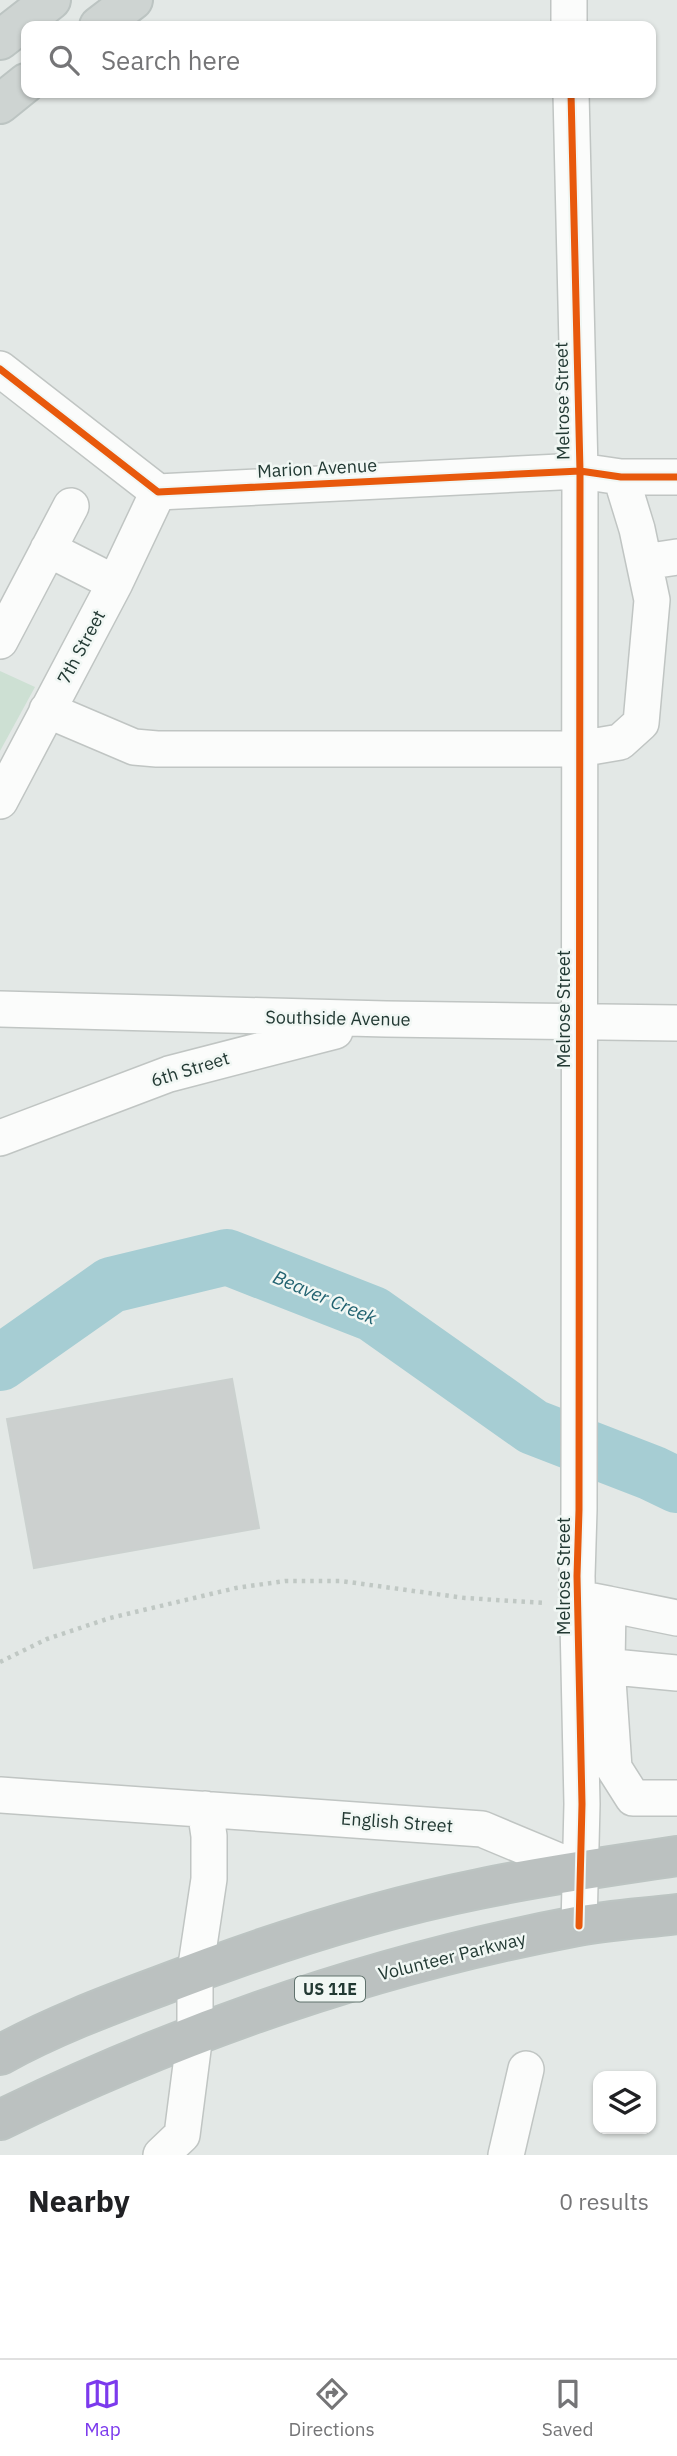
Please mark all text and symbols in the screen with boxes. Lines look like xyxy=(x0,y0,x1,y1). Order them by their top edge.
search box xyxy=(21,21,656,98)
icon: search xyxy=(45,41,83,79)
text: Search here xyxy=(101,43,240,77)
street label: Melrose Street xyxy=(549,342,575,460)
street label: Marion Avenue xyxy=(256,453,378,483)
street label: 7th Street xyxy=(52,606,110,688)
street label: Melrose Street xyxy=(552,950,575,1068)
street label: Southside Avenue xyxy=(265,1005,411,1031)
street label: 6th Street xyxy=(148,1046,232,1092)
water label: Beaver Creek xyxy=(270,1264,381,1330)
street label: Melrose Street xyxy=(552,1517,575,1635)
street label: English Street xyxy=(340,1807,454,1837)
street label: Volunteer Parkway xyxy=(376,1927,528,1985)
road number: US 11E xyxy=(295,1977,365,2002)
map controls xyxy=(593,2071,656,2134)
button: layers xyxy=(593,2071,656,2134)
text: Nearby xyxy=(28,2181,130,2220)
text: 0 results xyxy=(559,2186,649,2216)
tab: Map xyxy=(83,2375,121,2441)
tab: Directions xyxy=(288,2375,375,2441)
tab: Saved xyxy=(542,2375,594,2441)

